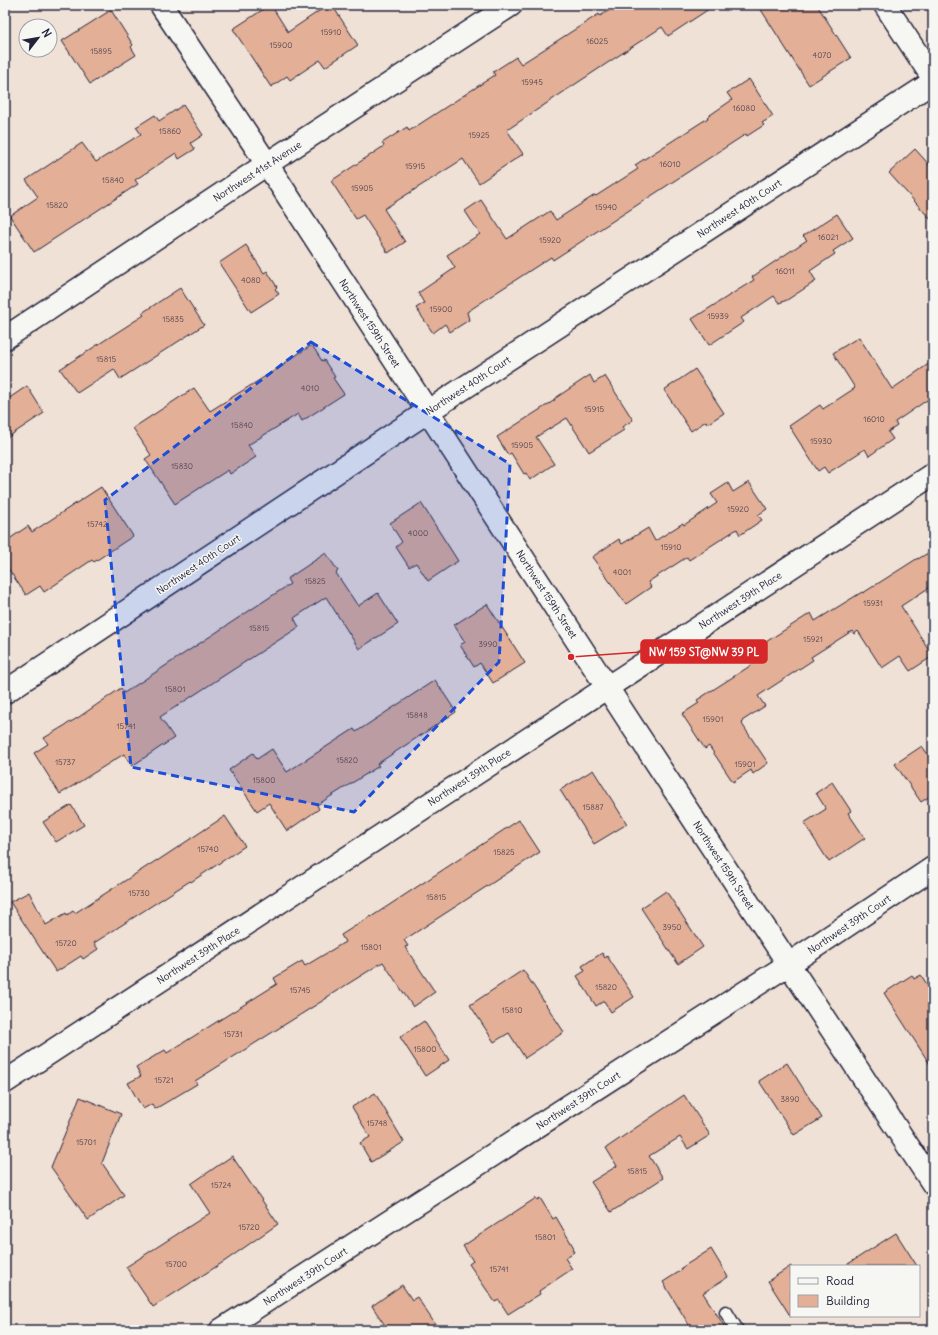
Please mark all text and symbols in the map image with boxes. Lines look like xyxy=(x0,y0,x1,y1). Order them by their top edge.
north arrow xyxy=(18,18,58,58)
text: N xyxy=(39,26,55,40)
house number: 15910 xyxy=(321,27,341,37)
house number: 16025 xyxy=(586,36,608,46)
house number: 15900 xyxy=(270,40,292,50)
house number: 15895 xyxy=(90,46,112,56)
house number: 4070 xyxy=(813,50,831,60)
house number: 15945 xyxy=(521,77,543,87)
house number: 16080 xyxy=(733,103,755,113)
house number: 15860 xyxy=(159,126,181,136)
house number: 15925 xyxy=(468,130,490,140)
street label: Northwest 41st Avenue xyxy=(211,138,304,205)
house number: 16010 xyxy=(659,159,681,169)
house number: 15915 xyxy=(405,161,425,171)
house number: 15840 xyxy=(102,175,124,185)
street label: Northwest 40th Court xyxy=(694,176,785,241)
house number: 15905 xyxy=(351,183,374,193)
house number: 15820 xyxy=(46,200,68,210)
house number: 15940 xyxy=(595,202,617,212)
house number: 16021 xyxy=(818,232,838,242)
house number: 15920 xyxy=(539,235,561,245)
house number: 16011 xyxy=(775,266,795,276)
house number: 4080 xyxy=(241,275,261,285)
street label: Northwest 159th Street xyxy=(336,277,403,370)
house number: 15900 xyxy=(430,304,452,314)
house number: 15939 xyxy=(707,311,729,321)
house number: 15835 xyxy=(162,314,184,324)
street label: Northwest 40th Court xyxy=(423,353,514,418)
house number: 15815 xyxy=(96,354,116,364)
house number: 4010 xyxy=(301,383,319,393)
house number: 15915 xyxy=(584,404,604,414)
house number: 16010 xyxy=(863,414,885,424)
house number: 15840 xyxy=(231,420,253,430)
house number: 15930 xyxy=(810,436,832,446)
house number: 15905 xyxy=(511,440,534,450)
house number: 15830 xyxy=(171,461,193,471)
house number: 15920 xyxy=(727,504,749,514)
house number: 15742 xyxy=(87,519,108,529)
house number: 4000 xyxy=(408,528,428,538)
street label: Northwest 40th Court xyxy=(154,531,243,597)
house number: 15910 xyxy=(661,542,681,552)
street label: Northwest 159th Street xyxy=(513,548,580,641)
house number: 4001 xyxy=(613,567,631,577)
street label: Northwest 39th Place xyxy=(696,569,784,632)
house number: 15825 xyxy=(304,576,326,586)
house number: 15931 xyxy=(863,598,883,608)
house number: 15815 xyxy=(249,623,269,633)
house number: 15921 xyxy=(803,634,823,644)
house number: 3990 xyxy=(478,639,498,649)
callout: NW 159 ST@NW 39 PL xyxy=(641,640,767,663)
text: NW 159 ST@NW 39 PL xyxy=(649,645,759,660)
house number: 15801 xyxy=(165,684,185,694)
house number: 15848 xyxy=(406,710,428,720)
house number: 15901 xyxy=(703,714,723,724)
house number: 15741 xyxy=(116,721,136,731)
street label: Northwest 39th Place xyxy=(425,746,513,809)
house number: 15820 xyxy=(336,755,358,765)
house number: 15737 xyxy=(55,757,75,767)
house number: 15901 xyxy=(735,759,755,769)
house number: 15800 xyxy=(253,775,275,785)
house number: 15887 xyxy=(583,802,604,812)
street label: Northwest 159th Street xyxy=(690,819,757,912)
house number: 15740 xyxy=(197,844,219,854)
house number: 15825 xyxy=(493,847,515,857)
house number: 15730 xyxy=(128,888,150,898)
street label: Northwest 39th Court xyxy=(805,891,894,957)
house number: 15815 xyxy=(426,892,446,902)
house number: 3950 xyxy=(662,922,682,932)
street label: Northwest 39th Place xyxy=(154,924,242,987)
house number: 15720 xyxy=(55,938,77,948)
house number: 15801 xyxy=(361,942,381,952)
house number: 15820 xyxy=(595,982,617,992)
house number: 15745 xyxy=(290,985,311,995)
house number: 15810 xyxy=(502,1005,522,1015)
house number: 15731 xyxy=(223,1029,243,1039)
house number: 15800 xyxy=(414,1044,436,1054)
street label: Northwest 39th Court xyxy=(534,1068,623,1132)
house number: 15721 xyxy=(154,1075,174,1085)
house number: 3890 xyxy=(780,1094,800,1104)
house number: 15748 xyxy=(367,1118,388,1128)
house number: 15701 xyxy=(76,1137,96,1147)
house number: 15815 xyxy=(627,1166,647,1176)
house number: 15724 xyxy=(211,1180,232,1190)
house number: 15720 xyxy=(238,1222,260,1232)
house number: 15801 xyxy=(535,1232,555,1242)
street label: Northwest 39th Court xyxy=(261,1244,350,1308)
house number: 15700 xyxy=(165,1259,187,1269)
house number: 15741 xyxy=(489,1264,509,1274)
legend xyxy=(790,1265,920,1317)
text: Road xyxy=(826,1273,854,1288)
text: Building xyxy=(826,1293,870,1308)

